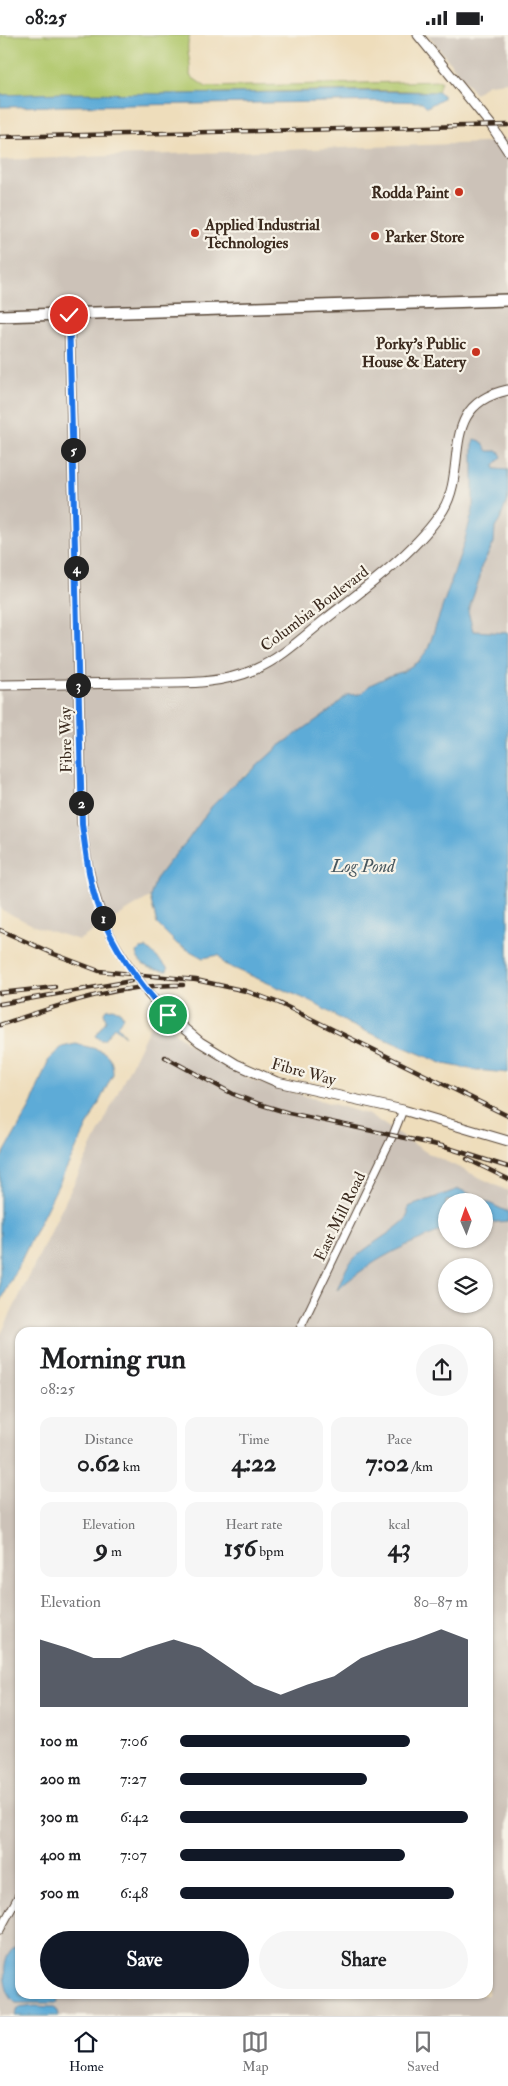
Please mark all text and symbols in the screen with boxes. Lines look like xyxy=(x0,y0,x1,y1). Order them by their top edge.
text: 08:25 xyxy=(25,6,66,30)
place label: Rodda Paint xyxy=(371,183,450,203)
marker: Rodda Paint xyxy=(453,186,465,198)
place label: Applied Industrial Technologies xyxy=(204,215,321,254)
marker: Applied Industrial Technologies xyxy=(189,227,201,239)
place label: Parker Store xyxy=(385,227,465,247)
marker: Parker Store xyxy=(369,230,381,242)
pin xyxy=(48,294,90,336)
icon: check xyxy=(55,301,83,329)
place label: Porky's Public House & Eatery xyxy=(362,334,467,373)
marker: Porky's Public House & Eatery xyxy=(470,346,482,358)
pin: 5 xyxy=(60,437,86,463)
text: 5 xyxy=(70,442,77,459)
pin: 4 xyxy=(64,555,88,581)
text: 4 xyxy=(73,560,80,577)
street label: Columbia Boulevard xyxy=(257,562,373,656)
pin: 3 xyxy=(66,673,90,697)
text: 3 xyxy=(76,677,81,694)
street label: Fibre Way xyxy=(55,706,77,773)
pin: 2 xyxy=(68,791,94,815)
text: 2 xyxy=(78,795,85,812)
water label: Log Pond xyxy=(330,855,396,878)
pin: 1 xyxy=(90,905,116,931)
text: 1 xyxy=(101,910,106,927)
pin xyxy=(147,994,189,1036)
icon: arrive xyxy=(154,1001,182,1029)
street label: Fibre Way xyxy=(269,1054,339,1090)
street label: East Mill Road xyxy=(310,1168,370,1264)
north arrow xyxy=(438,1193,492,1247)
map controls xyxy=(438,1193,493,1313)
button: layers xyxy=(438,1258,493,1313)
text: Morning run xyxy=(40,1342,186,1377)
button: share xyxy=(416,1344,468,1396)
text: 08:25 xyxy=(40,1379,75,1399)
text: Distance xyxy=(84,1431,133,1448)
text: Time xyxy=(239,1431,269,1448)
text: Pace xyxy=(387,1431,412,1448)
text: 0.62 xyxy=(77,1448,120,1479)
text: 4:22 xyxy=(231,1448,277,1479)
text: 7:02 xyxy=(366,1448,409,1479)
text: km xyxy=(120,1458,140,1475)
text: /km xyxy=(409,1458,433,1475)
text: Elevation xyxy=(82,1516,135,1533)
text: Heart rate xyxy=(225,1516,282,1533)
text: kcal xyxy=(389,1516,410,1533)
text: 9 xyxy=(95,1533,108,1564)
text: 156 xyxy=(224,1533,256,1564)
text: 43 xyxy=(388,1533,411,1564)
text: m xyxy=(108,1543,122,1560)
text: bpm xyxy=(256,1543,284,1560)
text: Elevation xyxy=(40,1592,101,1612)
text: 80–87 m xyxy=(414,1592,468,1612)
text: 100 m xyxy=(40,1731,78,1751)
text: 7:06 xyxy=(120,1731,148,1751)
text: 200 m xyxy=(40,1769,80,1789)
text: 7:27 xyxy=(120,1769,147,1789)
text: 300 m xyxy=(40,1807,78,1827)
text: 6:42 xyxy=(120,1807,149,1827)
text: 400 m xyxy=(40,1845,81,1865)
text: 7:07 xyxy=(120,1845,147,1865)
text: 500 m xyxy=(40,1883,79,1903)
text: 6:48 xyxy=(120,1883,148,1903)
button: Save xyxy=(40,1931,249,1989)
button: Share xyxy=(259,1931,468,1989)
tab: Home xyxy=(69,2028,104,2075)
tab: Map xyxy=(241,2028,269,2075)
tab: Saved xyxy=(407,2028,439,2075)

